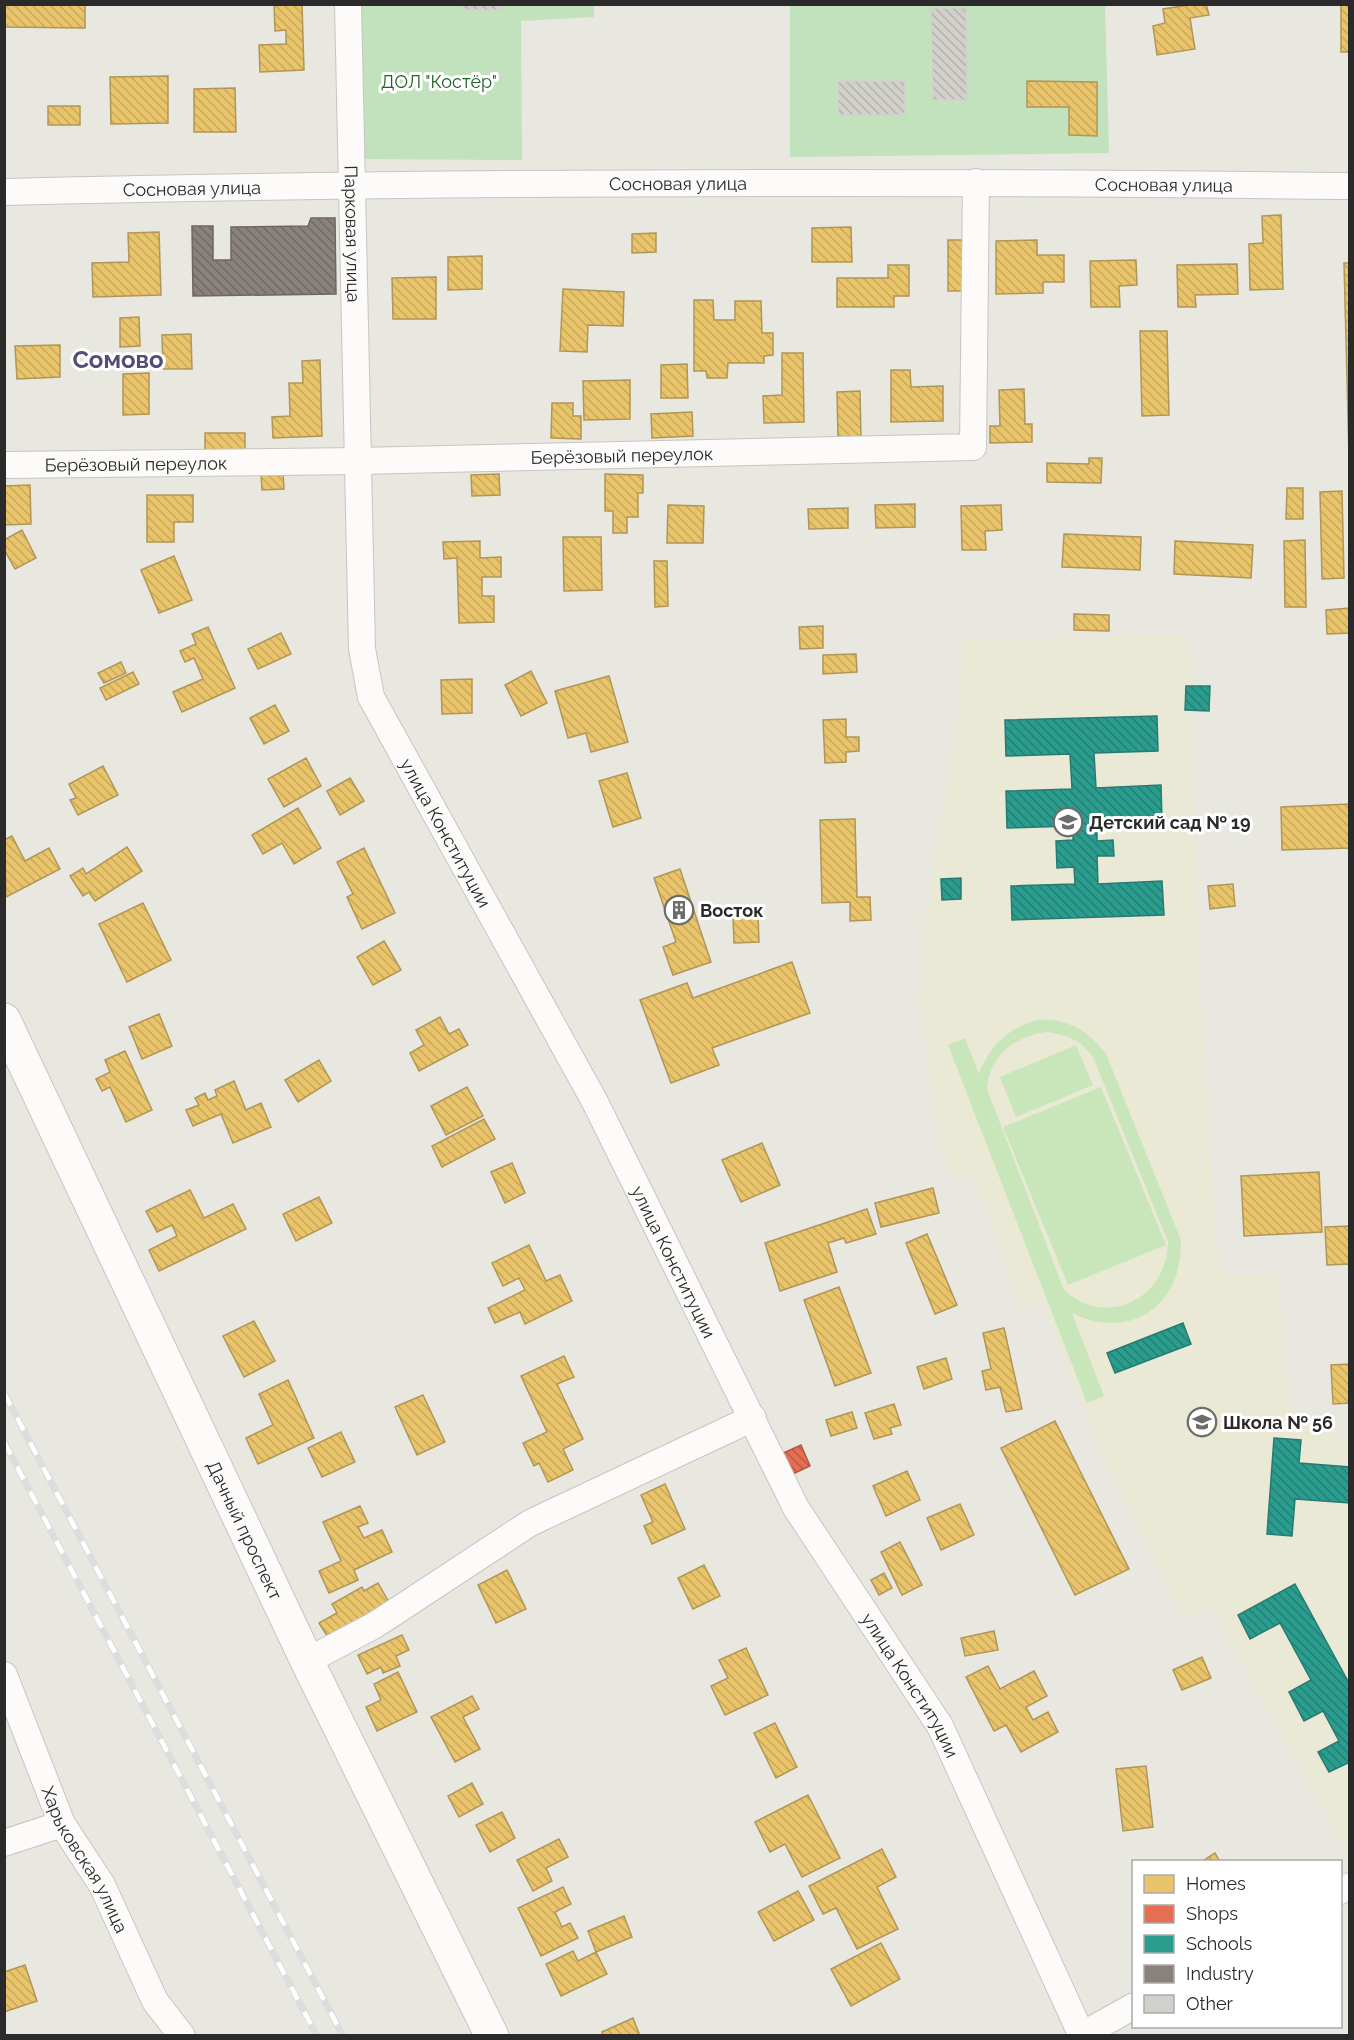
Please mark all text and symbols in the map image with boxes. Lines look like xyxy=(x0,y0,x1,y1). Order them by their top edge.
park label: ДОЛ "Костёр" xyxy=(381,71,497,92)
street label: Парковая улица xyxy=(341,165,365,303)
street label: Сосновая улица xyxy=(609,172,747,194)
street label: Сосновая улица xyxy=(1095,173,1233,195)
street label: Сосновая улица xyxy=(123,176,261,200)
district label: Сомово xyxy=(72,345,164,374)
street label: Берёзовый переулок xyxy=(530,442,713,468)
street label: Берёзовый переулок xyxy=(45,452,227,475)
street label: улица Конституции xyxy=(396,754,496,911)
school or university icon: Детский сад № 19 xyxy=(1052,806,1084,838)
place label: Детский сад № 19 xyxy=(1089,812,1251,833)
building icon: Восток xyxy=(663,894,695,926)
place label: Восток xyxy=(700,900,763,921)
street label: улица Конституции xyxy=(628,1182,721,1341)
school or university icon: Школа № 56 xyxy=(1186,1406,1218,1438)
place label: Школа № 56 xyxy=(1223,1412,1333,1433)
street label: Дачный проспект xyxy=(203,1457,287,1603)
street label: улица Конституции xyxy=(858,1609,963,1761)
street label: Харьковская улица xyxy=(38,1783,133,1936)
legend xyxy=(1132,1860,1342,2028)
text: Homes xyxy=(1186,1873,1246,1894)
text: Shops xyxy=(1186,1903,1238,1924)
text: Schools xyxy=(1186,1933,1253,1954)
text: Industry xyxy=(1186,1963,1254,1984)
text: Other xyxy=(1186,1993,1234,2014)

